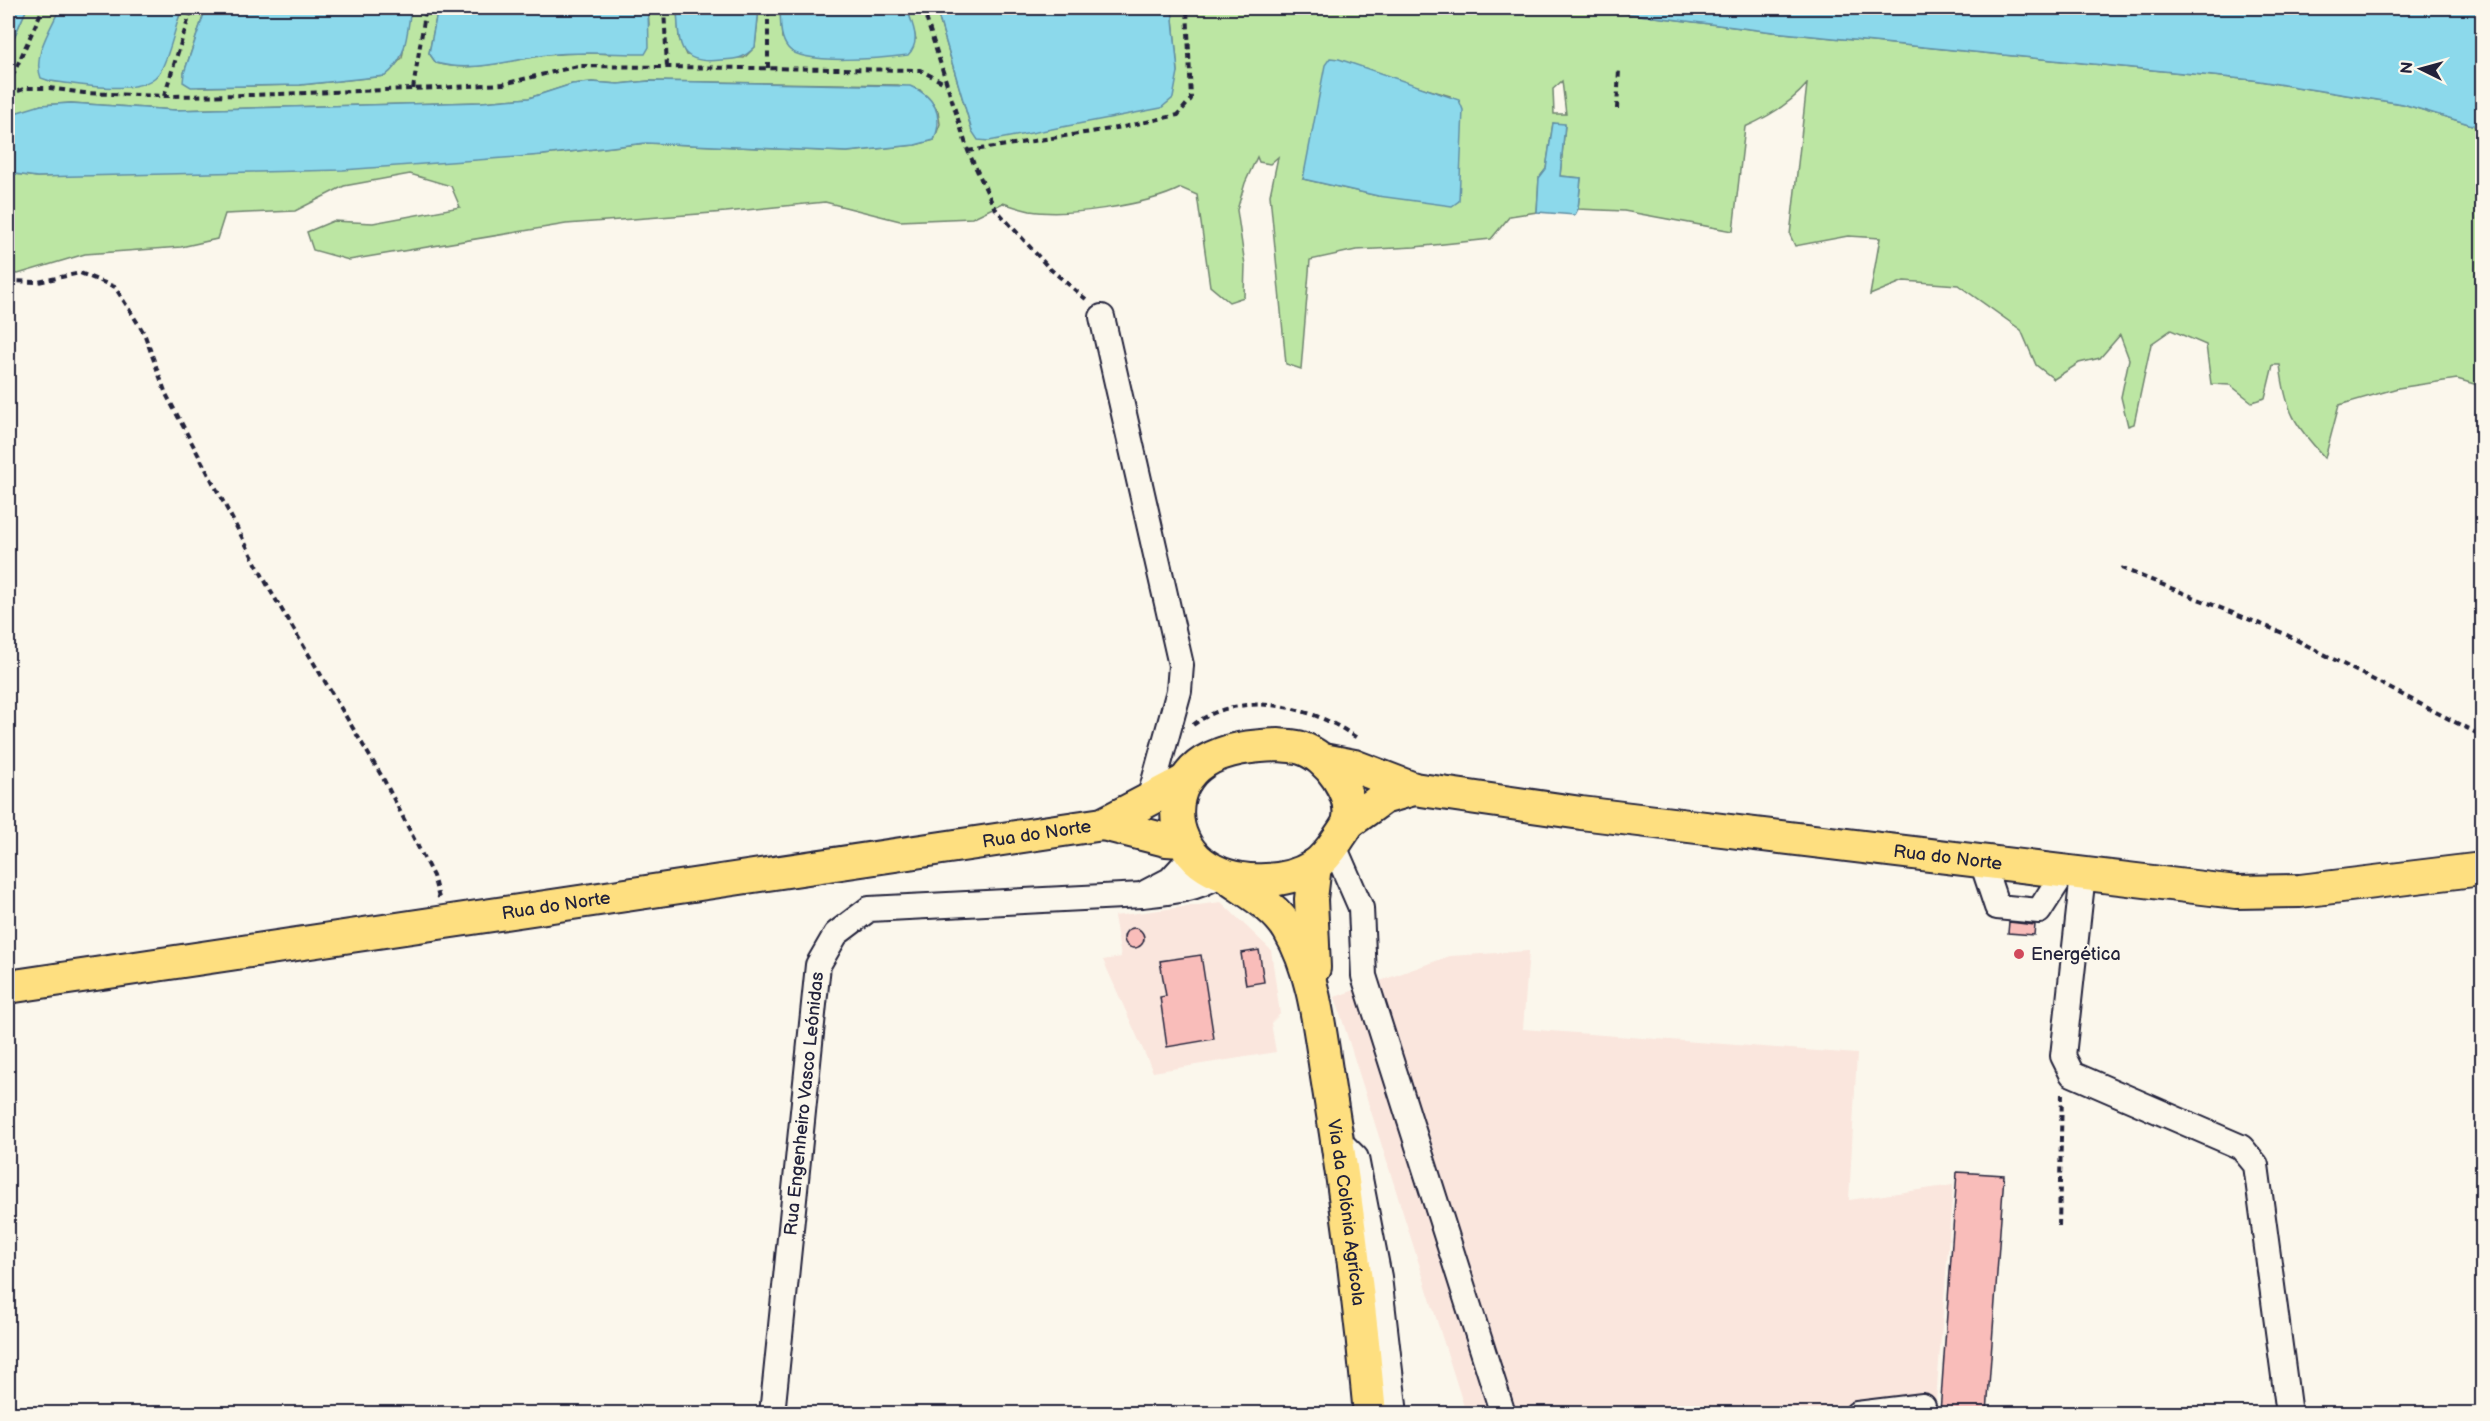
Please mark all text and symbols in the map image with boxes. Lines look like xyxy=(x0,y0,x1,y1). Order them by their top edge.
north arrow xyxy=(2391,39,2451,99)
text: N xyxy=(2398,61,2418,75)
street label: Rua do Norte xyxy=(981,815,1093,852)
street label: Rua do Norte xyxy=(1892,840,2004,874)
street label: Rua do Norte xyxy=(500,887,612,924)
place label: Energética xyxy=(2031,944,2121,965)
marker: Energética xyxy=(2012,947,2026,961)
street label: Rua Engenheiro Vasco Leónidas xyxy=(780,971,828,1236)
street label: Via da Colónia Agrícola xyxy=(1323,1118,1369,1307)

